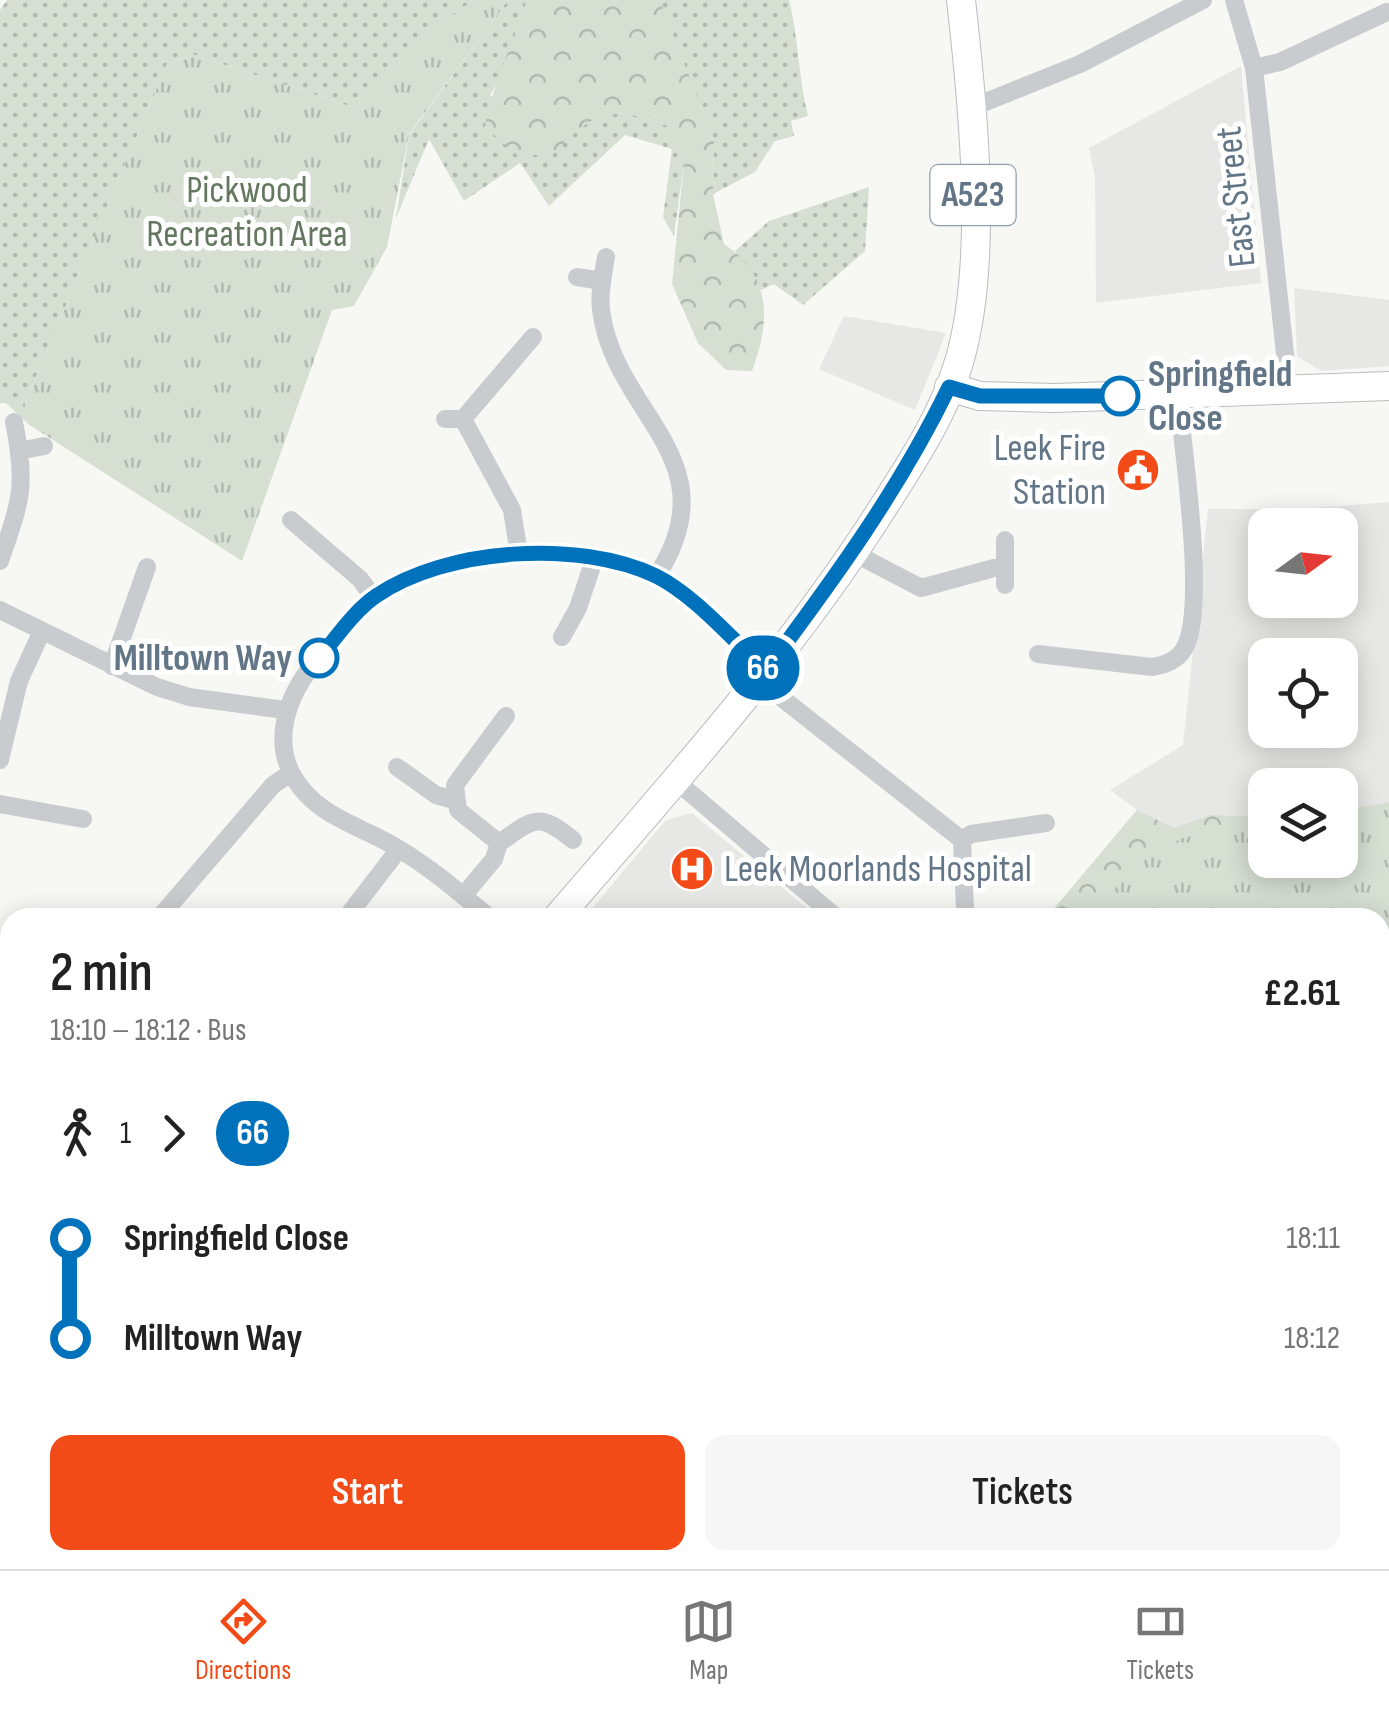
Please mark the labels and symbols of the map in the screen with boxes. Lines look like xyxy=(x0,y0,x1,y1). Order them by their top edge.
street label: East Street xyxy=(1206,124,1266,270)
road number: A523 xyxy=(930,165,1016,225)
park label: Pickwood Recreation Area xyxy=(146,168,348,257)
place label: Springfield Close xyxy=(1148,352,1292,441)
marker: Springfield Close xyxy=(1101,377,1139,415)
place label: Leek Fire Station xyxy=(994,426,1106,515)
public building icon: Leek Fire Station xyxy=(1115,447,1161,493)
north arrow xyxy=(1248,508,1358,618)
place label: Milltown Way xyxy=(114,636,292,681)
line badge: 66 xyxy=(718,636,808,700)
marker: Milltown Way xyxy=(300,639,338,677)
hospital icon: Leek Moorlands Hospital xyxy=(669,846,715,892)
place label: Leek Moorlands Hospital xyxy=(724,847,1032,892)

